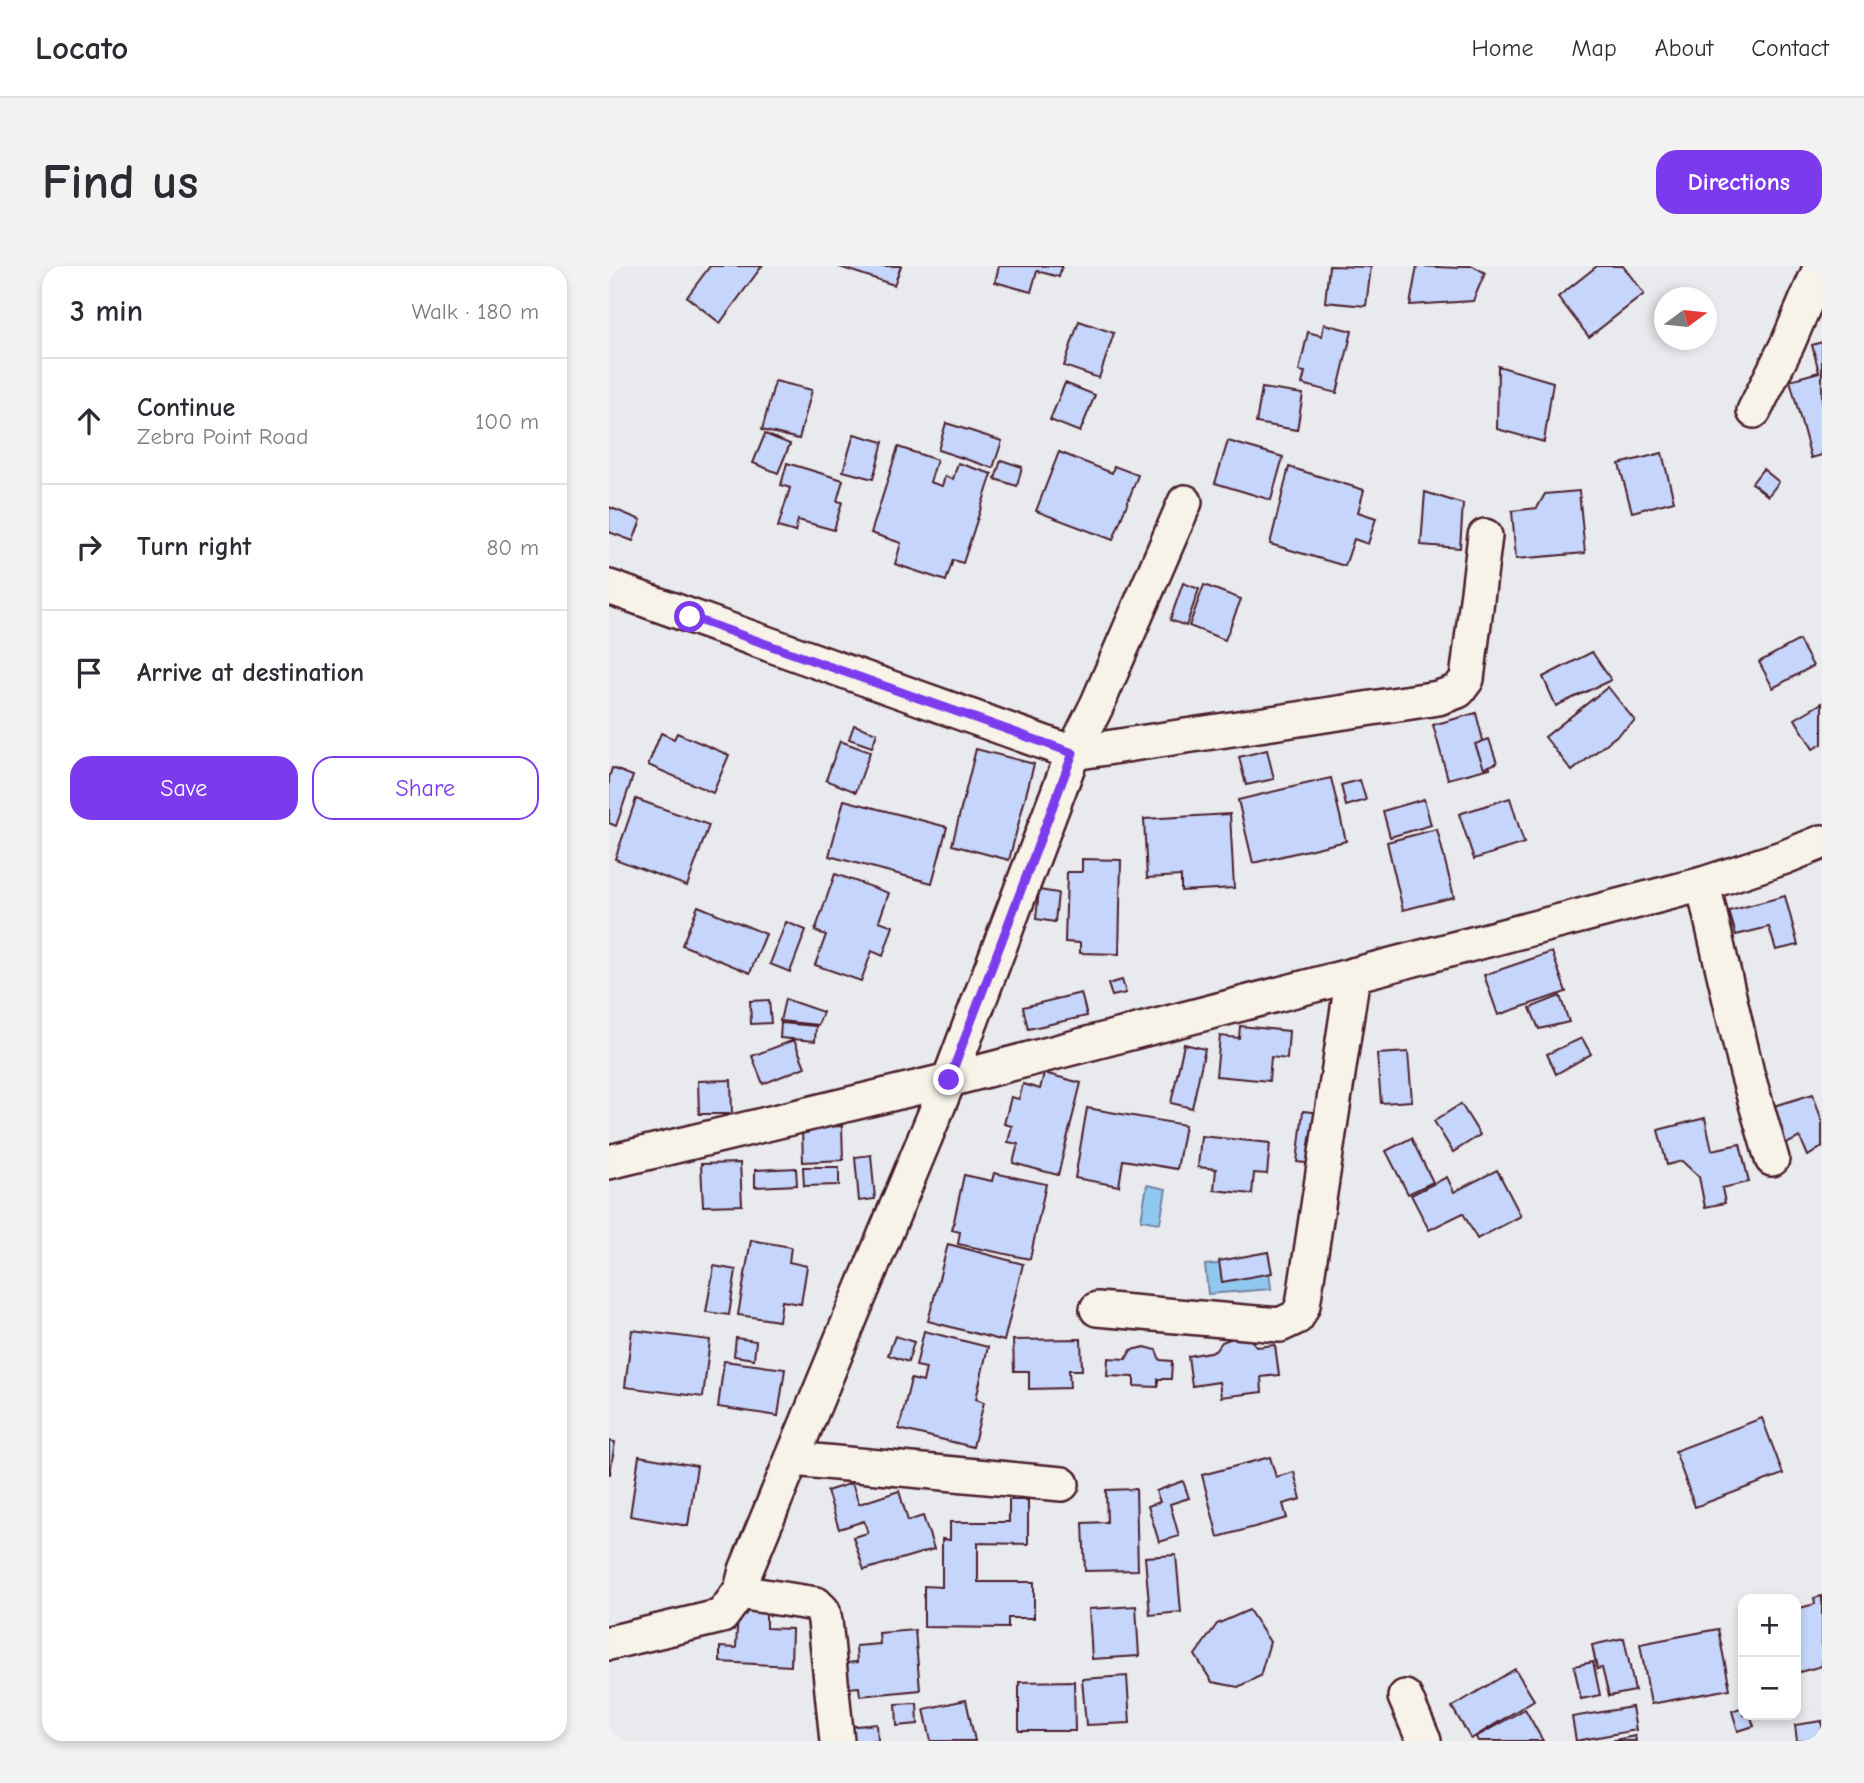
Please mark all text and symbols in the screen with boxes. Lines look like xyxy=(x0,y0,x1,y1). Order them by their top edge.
text: Locato xyxy=(35,29,128,67)
text: Home xyxy=(1472,34,1533,62)
text: Map xyxy=(1571,34,1617,62)
text: About xyxy=(1655,34,1713,62)
text: Contact xyxy=(1751,34,1829,62)
button: Directions xyxy=(1656,150,1822,214)
text: Find us xyxy=(42,154,198,210)
north arrow xyxy=(1654,287,1717,350)
text: 3 min xyxy=(70,294,143,329)
text: Walk · 180 m xyxy=(412,298,539,325)
text: Continue xyxy=(137,393,235,423)
icon: ahead xyxy=(70,402,108,440)
text: 100 m xyxy=(475,408,539,435)
text: Zebra Point Road xyxy=(137,423,308,450)
icon: right xyxy=(70,528,108,566)
text: Turn right xyxy=(137,532,251,562)
text: 80 m xyxy=(486,534,539,561)
route start xyxy=(674,601,705,632)
icon: arrive xyxy=(70,654,108,692)
text: Arrive at destination xyxy=(137,658,364,688)
button: Save xyxy=(70,756,298,820)
button: Share xyxy=(312,756,539,820)
route end xyxy=(933,1064,964,1095)
map controls xyxy=(1738,1594,1801,1720)
button: + xyxy=(1738,1594,1801,1657)
button: − xyxy=(1738,1657,1801,1720)

